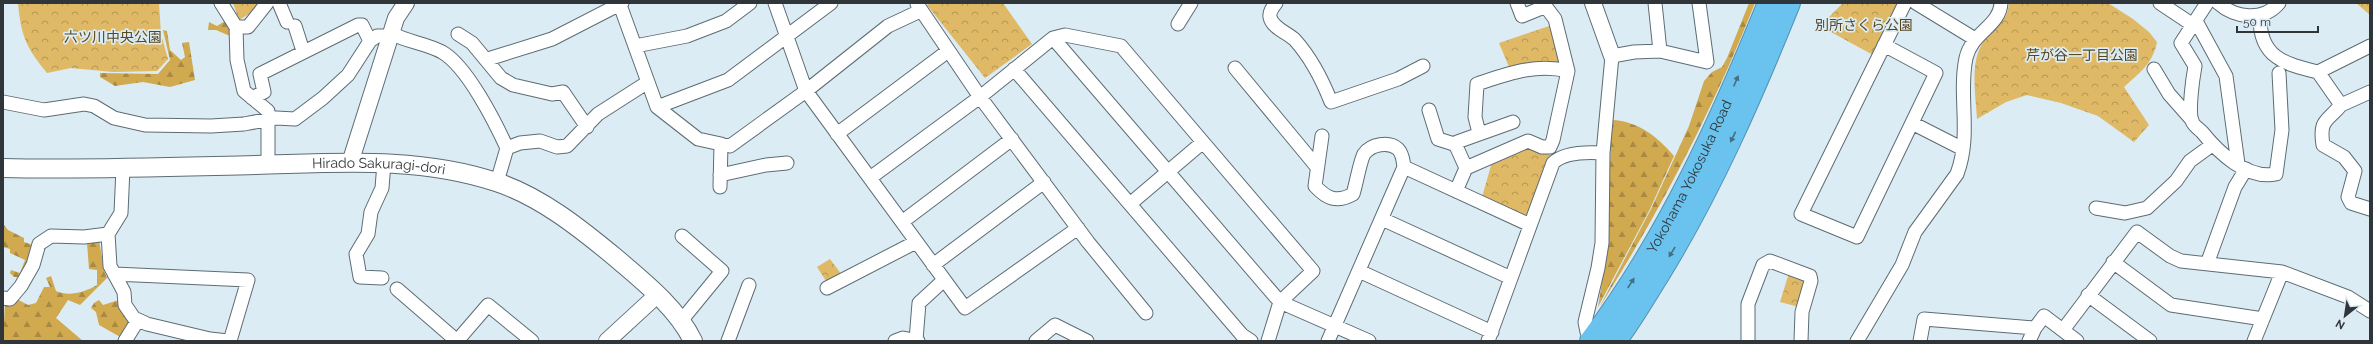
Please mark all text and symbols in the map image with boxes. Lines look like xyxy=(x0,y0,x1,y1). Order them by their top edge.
scale bar xyxy=(2237,8,2318,34)
text: 50 m xyxy=(2243,15,2271,29)
park label: 別所さくら公園 xyxy=(1815,17,1913,33)
park label: 六ツ川中央公園 xyxy=(64,29,162,45)
park label: 芹が谷一丁目公園 xyxy=(2026,47,2138,63)
one-way arrow xyxy=(1734,74,1740,86)
street label: Yokohama Yokosuka Road xyxy=(1644,97,1735,256)
one-way arrow xyxy=(1730,131,1736,142)
street label: Hirado Sakuragi-dori xyxy=(312,155,447,177)
one-way arrow xyxy=(1669,246,1676,258)
one-way arrow xyxy=(1627,277,1635,288)
north arrow xyxy=(2325,296,2365,336)
text: N xyxy=(2333,316,2347,332)

